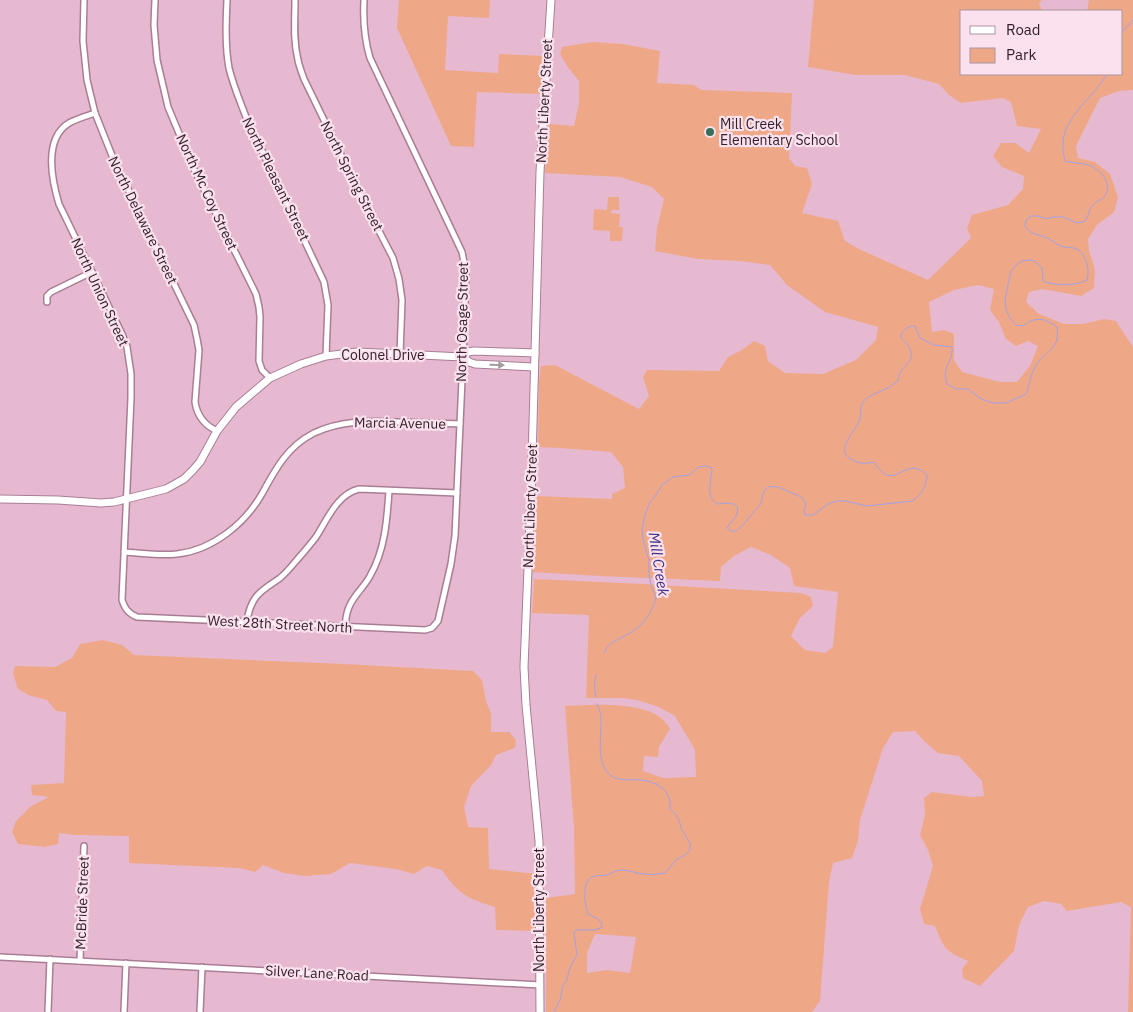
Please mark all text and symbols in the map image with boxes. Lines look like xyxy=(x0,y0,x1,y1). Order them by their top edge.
legend xyxy=(960,10,1123,75)
text: Road xyxy=(1006,20,1041,39)
street label: North Liberty Street xyxy=(532,38,556,164)
text: Park xyxy=(1006,45,1036,64)
street label: North Pleasant Street xyxy=(238,114,314,244)
place label: Mill Creek Elementary School xyxy=(720,115,838,149)
street label: North Spring Street xyxy=(317,118,388,234)
marker: Mill Creek Elementary School xyxy=(704,126,716,138)
street label: North Mc Coy Street xyxy=(172,131,242,253)
street label: North Delaware Street xyxy=(104,153,182,287)
street label: North Union Street xyxy=(67,235,133,349)
street label: North Osage Street xyxy=(452,262,472,382)
street label: Colonel Drive xyxy=(341,346,425,364)
one-way arrow xyxy=(490,362,506,370)
street label: Marcia Avenue xyxy=(354,413,446,433)
street label: North Liberty Street xyxy=(519,444,541,568)
water label: Mill Creek xyxy=(645,531,673,598)
street label: West 28th Street North xyxy=(207,611,353,637)
street label: North Liberty Street xyxy=(530,848,548,972)
street label: McBride Street xyxy=(71,856,93,950)
street label: Silver Lane Road xyxy=(265,961,369,985)

